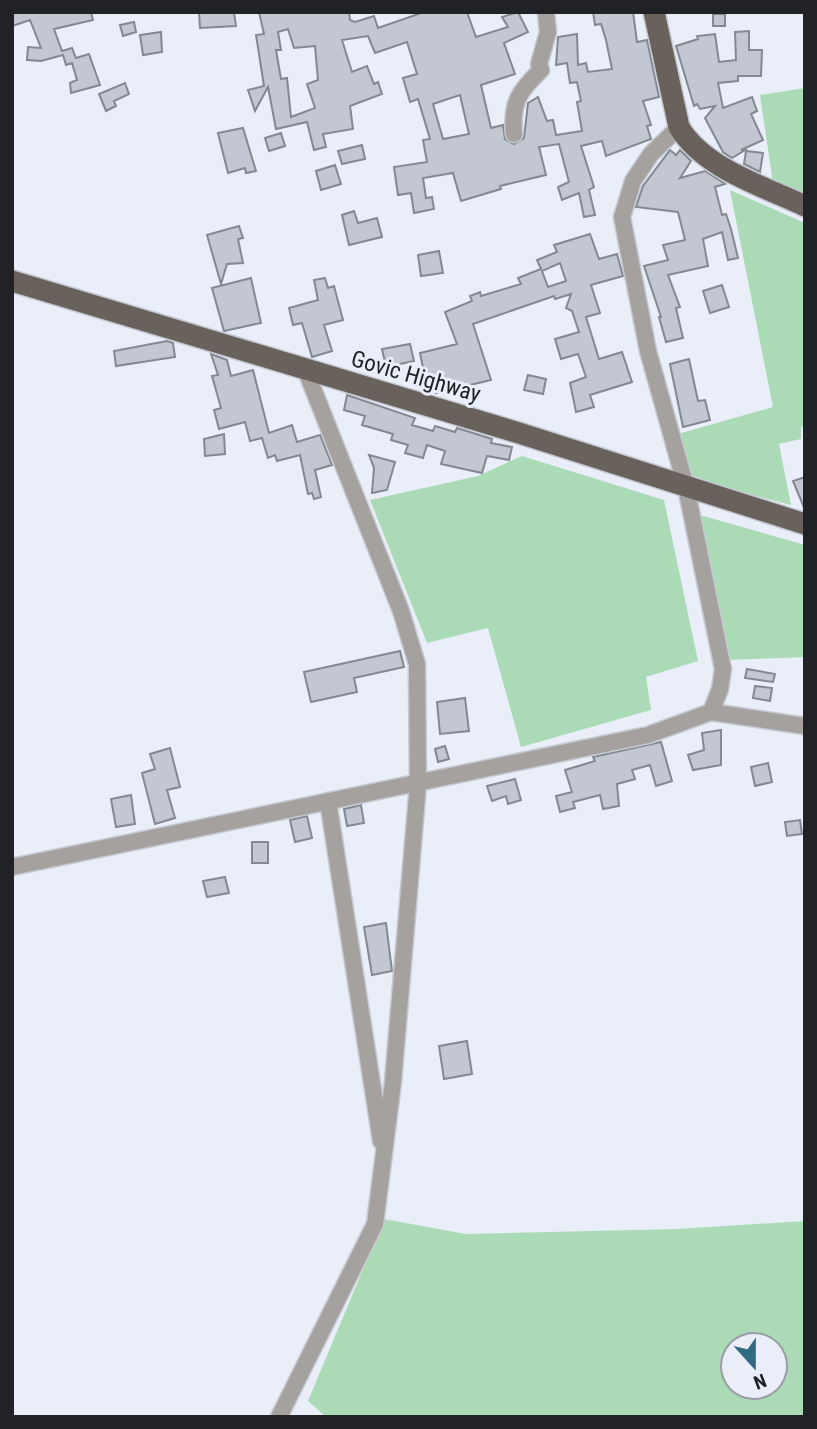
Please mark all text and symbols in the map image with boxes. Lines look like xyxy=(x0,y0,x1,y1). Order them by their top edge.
street label: Govic Highway xyxy=(348,345,484,408)
north arrow xyxy=(719,1331,789,1401)
text: N xyxy=(750,1369,769,1394)

